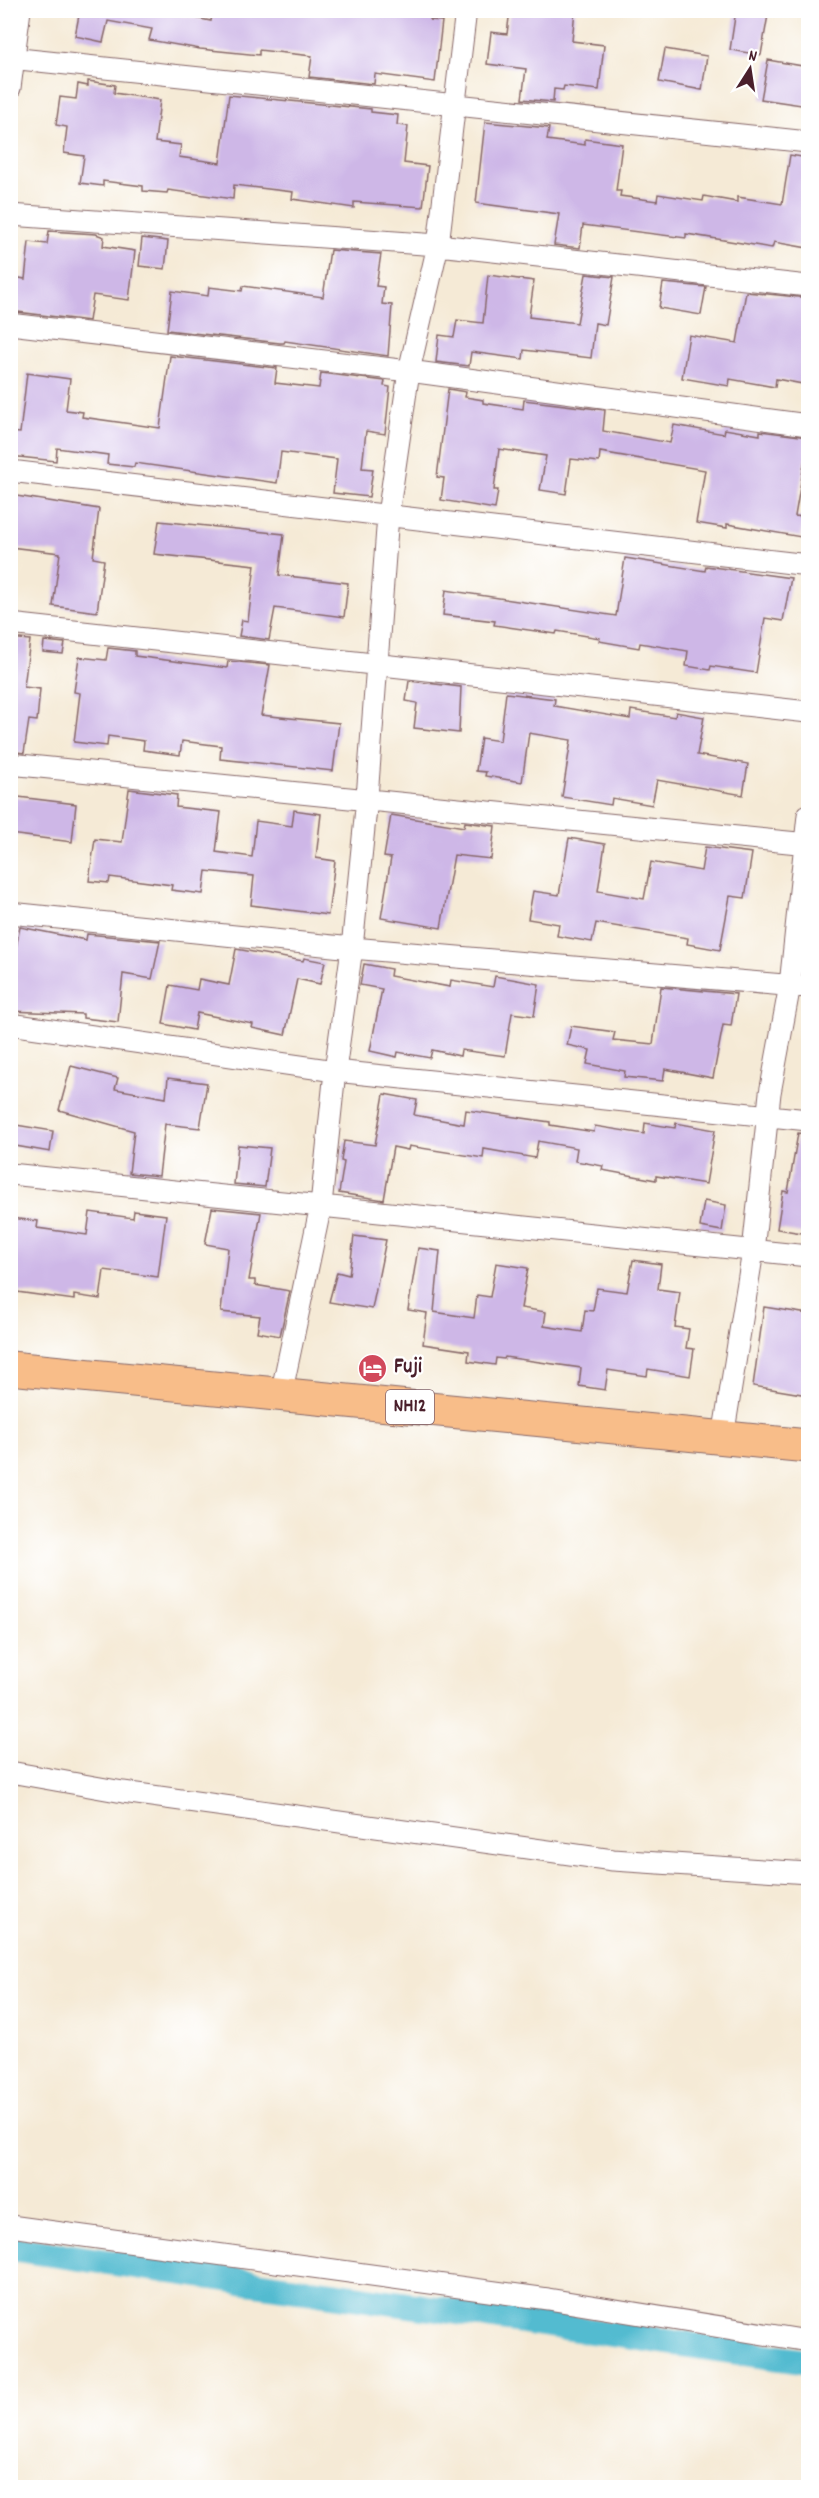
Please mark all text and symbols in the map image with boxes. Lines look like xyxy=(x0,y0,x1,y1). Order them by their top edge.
north arrow xyxy=(720,39,780,99)
text: N xyxy=(746,45,759,69)
hotel icon: Fuji xyxy=(357,1352,389,1384)
place label: Fuji xyxy=(394,1353,422,1383)
road number: NH12 xyxy=(386,1390,434,1424)

